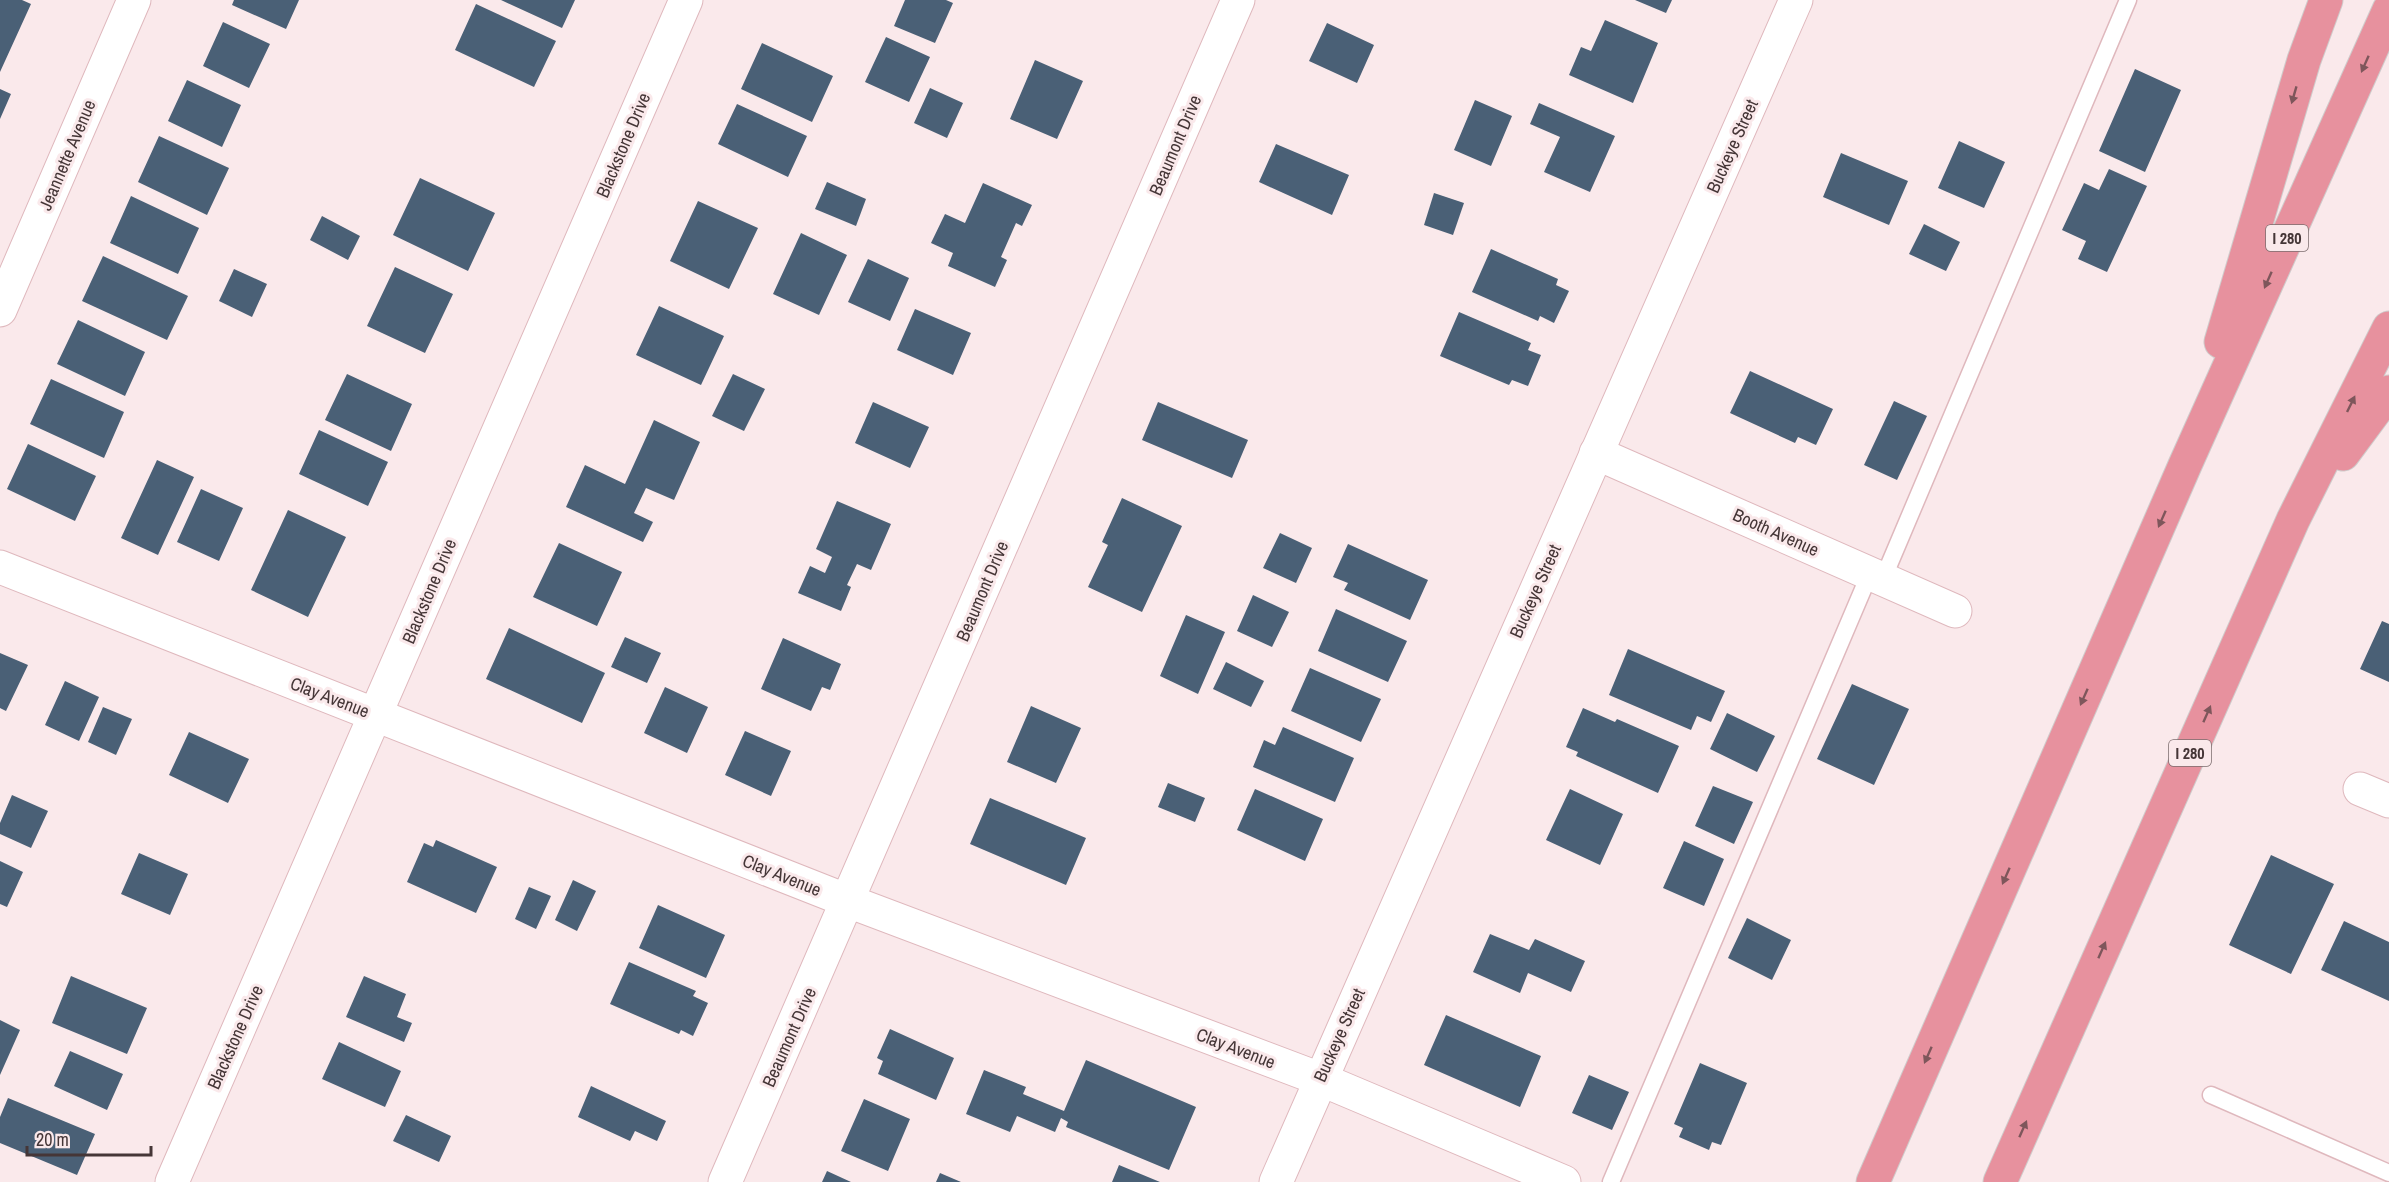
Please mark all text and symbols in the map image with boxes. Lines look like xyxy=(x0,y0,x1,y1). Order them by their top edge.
one-way arrow xyxy=(2360,55,2370,73)
one-way arrow xyxy=(2289,86,2298,104)
street label: Blackstone Drive xyxy=(590,89,656,201)
street label: Beaumont Drive xyxy=(1143,91,1207,199)
street label: Buckeye Street xyxy=(1700,95,1764,197)
street label: Jeannette Avenue xyxy=(32,96,102,214)
road number: I 280 xyxy=(2266,225,2308,251)
one-way arrow xyxy=(2263,271,2272,289)
one-way arrow xyxy=(2346,396,2356,413)
street label: Booth Avenue xyxy=(1729,502,1823,562)
one-way arrow xyxy=(2157,510,2166,527)
street label: Blackstone Drive xyxy=(396,535,462,647)
street label: Beaumont Drive xyxy=(950,537,1014,645)
street label: Buckeye Street xyxy=(1503,540,1567,642)
street label: Clay Avenue xyxy=(287,671,373,723)
one-way arrow xyxy=(2079,689,2089,707)
one-way arrow xyxy=(2202,705,2212,723)
road number: I 280 xyxy=(2169,740,2211,766)
street label: Clay Avenue xyxy=(739,848,825,902)
one-way arrow xyxy=(2001,868,2011,886)
one-way arrow xyxy=(2098,942,2107,959)
street label: Blackstone Drive xyxy=(201,981,269,1093)
street label: Beaumont Drive xyxy=(756,983,822,1091)
street label: Buckeye Street xyxy=(1307,984,1371,1086)
street label: Clay Avenue xyxy=(1193,1022,1279,1074)
one-way arrow xyxy=(1923,1046,1932,1064)
scale bar xyxy=(27,1119,152,1157)
one-way arrow xyxy=(2019,1120,2028,1137)
text: 20 m xyxy=(36,1127,69,1152)

